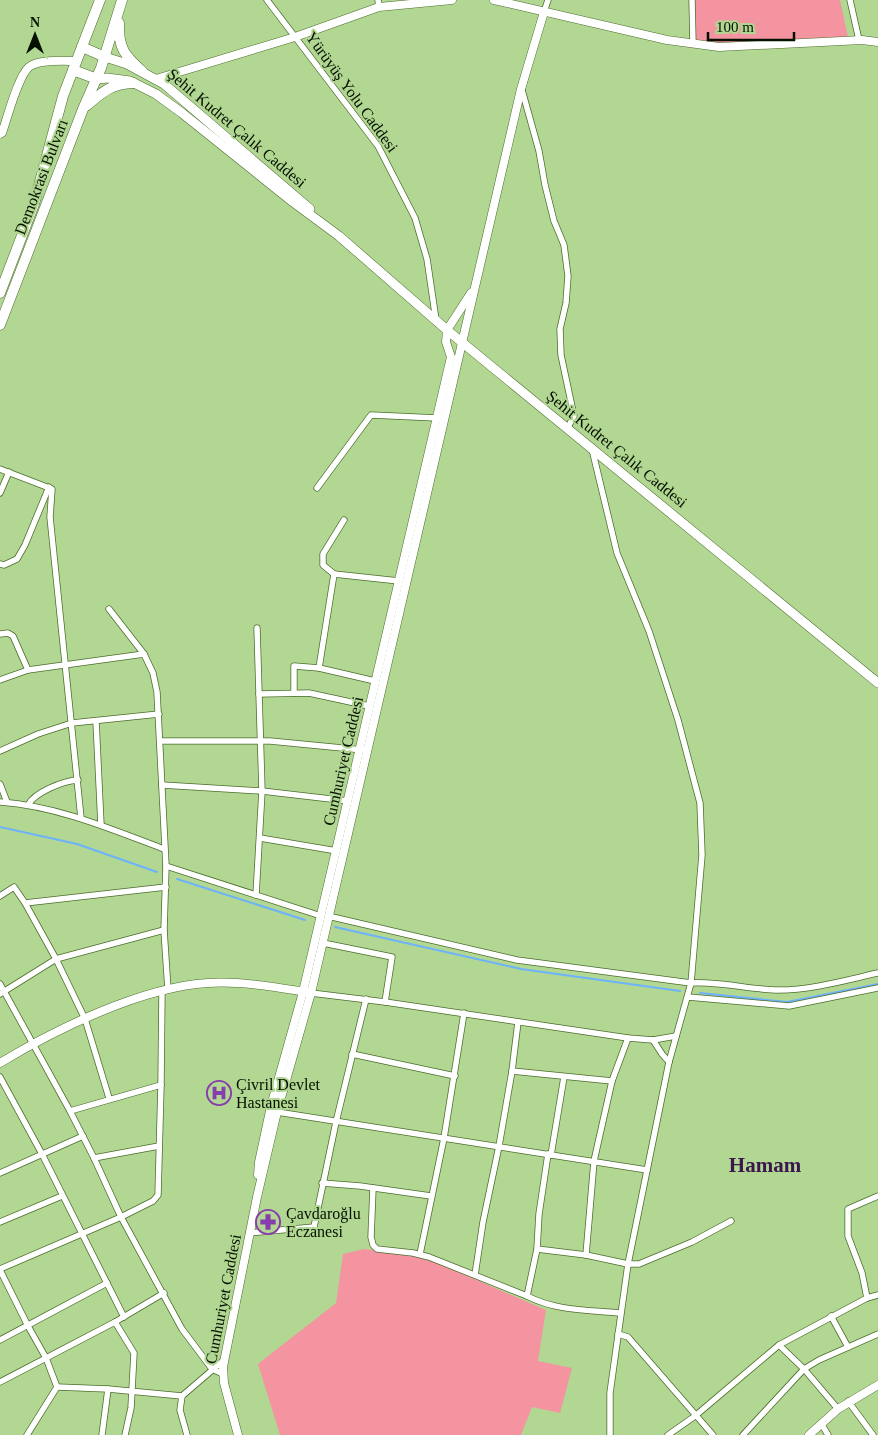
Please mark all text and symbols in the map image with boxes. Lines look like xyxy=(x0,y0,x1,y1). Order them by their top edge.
north arrow xyxy=(10,10,60,60)
scale bar xyxy=(708,10,794,42)
text: N xyxy=(30,15,40,30)
text: 100 m xyxy=(716,19,754,35)
street label: Yürüyüş Yolu Caddesi xyxy=(302,29,402,156)
street label: Şehit Kudret Çalık Caddesi xyxy=(164,65,310,192)
street label: Demokrasi Bulvarı xyxy=(11,116,71,237)
street label: Şehit Kudret Çalık Caddesi xyxy=(543,387,691,512)
street label: Cumhuriyet Caddesi xyxy=(320,694,367,827)
place label: Çivril Devlet Hastanesi xyxy=(236,1076,321,1111)
hospital icon: Çivril Devlet Hastanesi xyxy=(206,1080,232,1106)
district label: Hamam xyxy=(729,1153,802,1177)
place label: Çavdaroğlu Eczanesi xyxy=(286,1205,361,1240)
pharmacy icon: Çavdaroğlu Eczanesi xyxy=(255,1209,281,1235)
street label: Cumhuriyet Caddesi xyxy=(202,1232,245,1366)

